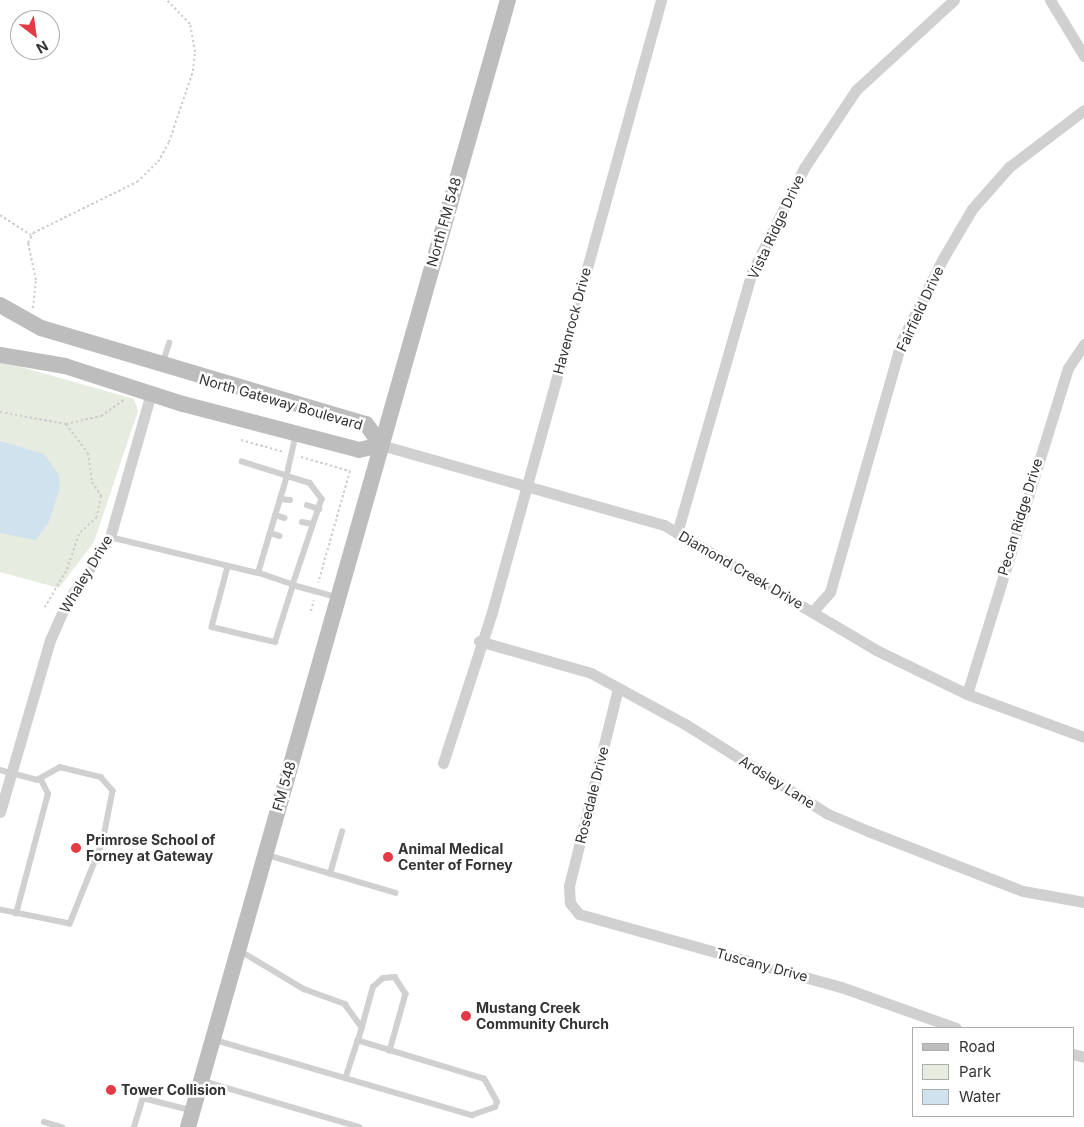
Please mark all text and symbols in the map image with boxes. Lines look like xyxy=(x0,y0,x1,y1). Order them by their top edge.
north arrow xyxy=(10,10,60,60)
text: N xyxy=(33,38,51,58)
street label: Vista Ridge Drive xyxy=(744,172,808,282)
street label: North FM 548 xyxy=(423,175,465,269)
street label: Fairfield Drive xyxy=(893,264,947,354)
street label: Havenrock Drive xyxy=(550,266,594,376)
street label: North Gateway Boulevard xyxy=(197,371,365,433)
street label: Pecan Ridge Drive xyxy=(994,456,1046,578)
street label: Diamond Creek Drive xyxy=(676,528,806,612)
street label: Whaley Drive xyxy=(56,532,116,616)
street label: Rosedale Drive xyxy=(572,745,612,845)
street label: Ardsley Lane xyxy=(736,752,818,812)
street label: FM 548 xyxy=(269,759,299,813)
place label: Primrose School of Forney at Gateway xyxy=(86,832,215,864)
place label: Animal Medical Center of Forney xyxy=(398,841,513,874)
marker: Primrose School of Forney at Gateway xyxy=(70,842,82,854)
marker: Animal Medical Center of Forney xyxy=(382,851,394,863)
street label: Tuscany Drive xyxy=(714,945,810,985)
place label: Mustang Creek Community Church xyxy=(476,1000,609,1032)
marker: Mustang Creek Community Church xyxy=(460,1010,472,1022)
legend xyxy=(912,1027,1074,1117)
text: Road xyxy=(959,1037,995,1056)
text: Park xyxy=(959,1062,991,1081)
place label: Tower Collision xyxy=(121,1082,226,1098)
marker: Tower Collision xyxy=(105,1084,117,1096)
text: Water xyxy=(959,1087,1001,1106)

